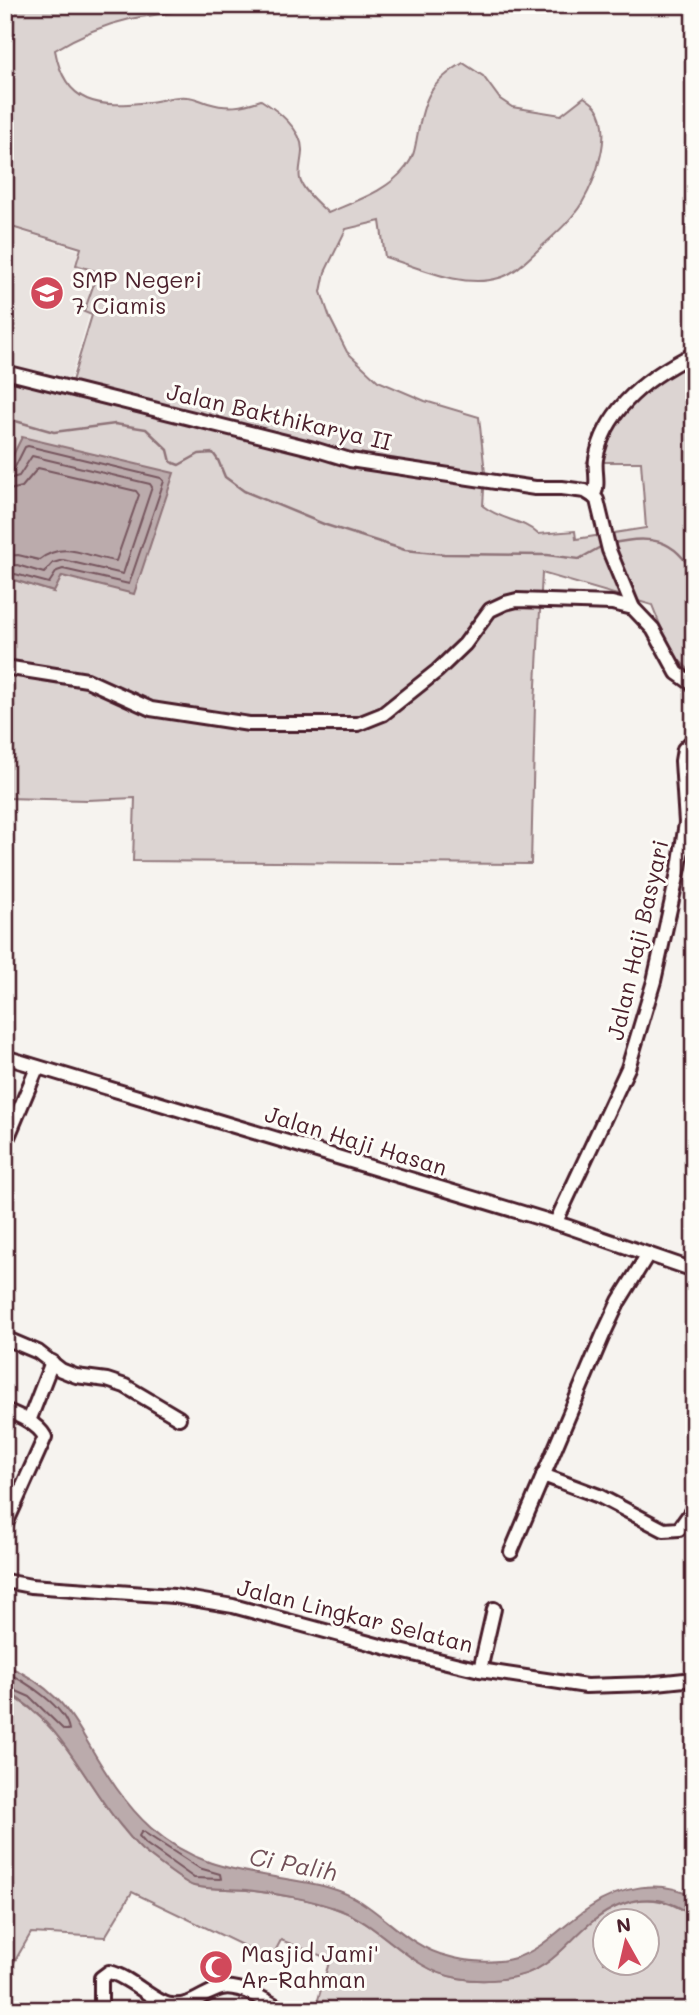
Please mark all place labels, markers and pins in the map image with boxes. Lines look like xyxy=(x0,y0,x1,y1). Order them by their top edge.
place label: SMP Negeri 7 Ciamis xyxy=(72,264,202,320)
school or university icon: SMP Negeri 7 Ciamis xyxy=(28,274,66,312)
place label: Masjid Jami' Ar-Rahman xyxy=(241,1938,379,1994)
mosque icon: Masjid Jami' Ar-Rahman xyxy=(197,1948,235,1986)

